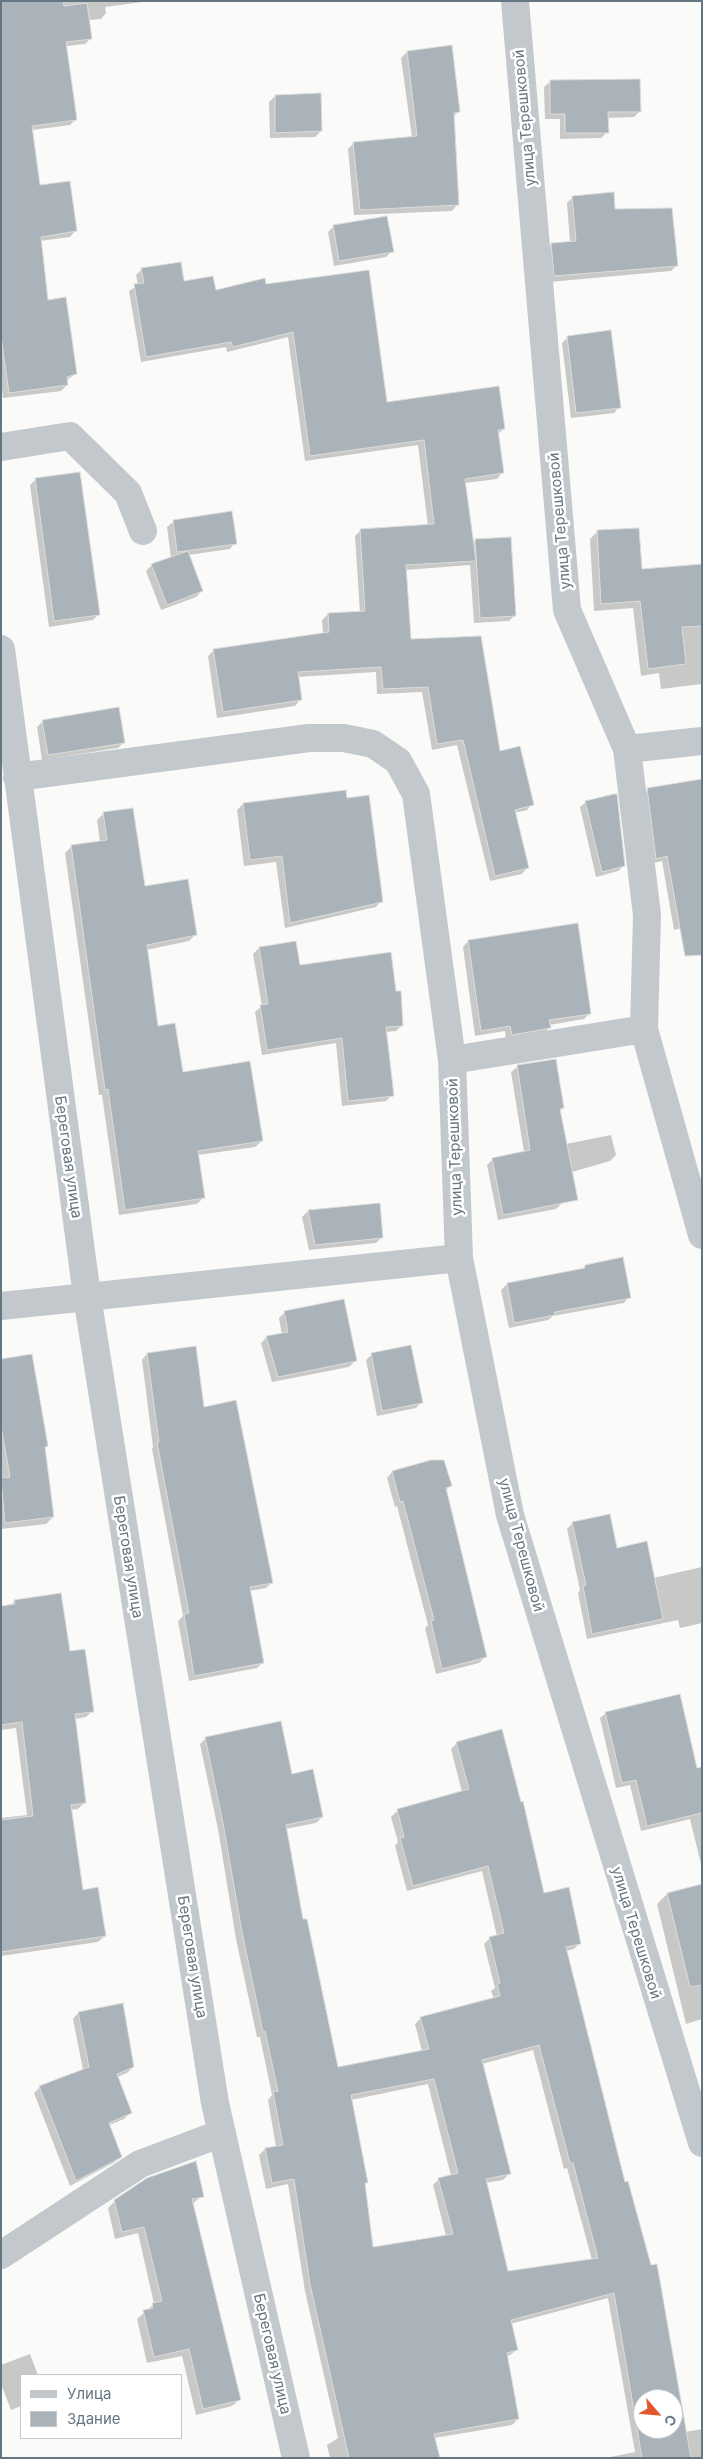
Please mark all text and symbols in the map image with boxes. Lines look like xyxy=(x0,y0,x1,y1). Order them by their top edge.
street label: улица Терешковой xyxy=(510,49,540,187)
street label: улица Терешковой xyxy=(545,452,575,590)
street label: улица Терешковой xyxy=(444,1078,466,1216)
street label: Береговая улица xyxy=(50,1094,86,1220)
street label: улица Терешковой xyxy=(495,1476,547,1614)
street label: Береговая улица xyxy=(109,1495,147,1619)
street label: улица Терешковой xyxy=(607,1865,665,2001)
street label: Береговая улица xyxy=(173,1895,211,2019)
street label: Береговая улица xyxy=(249,2292,295,2416)
legend xyxy=(20,2374,182,2439)
text: Улица xyxy=(67,2384,111,2403)
north arrow xyxy=(633,2389,683,2439)
text: Здание xyxy=(67,2409,121,2428)
text: С xyxy=(661,2412,681,2429)

